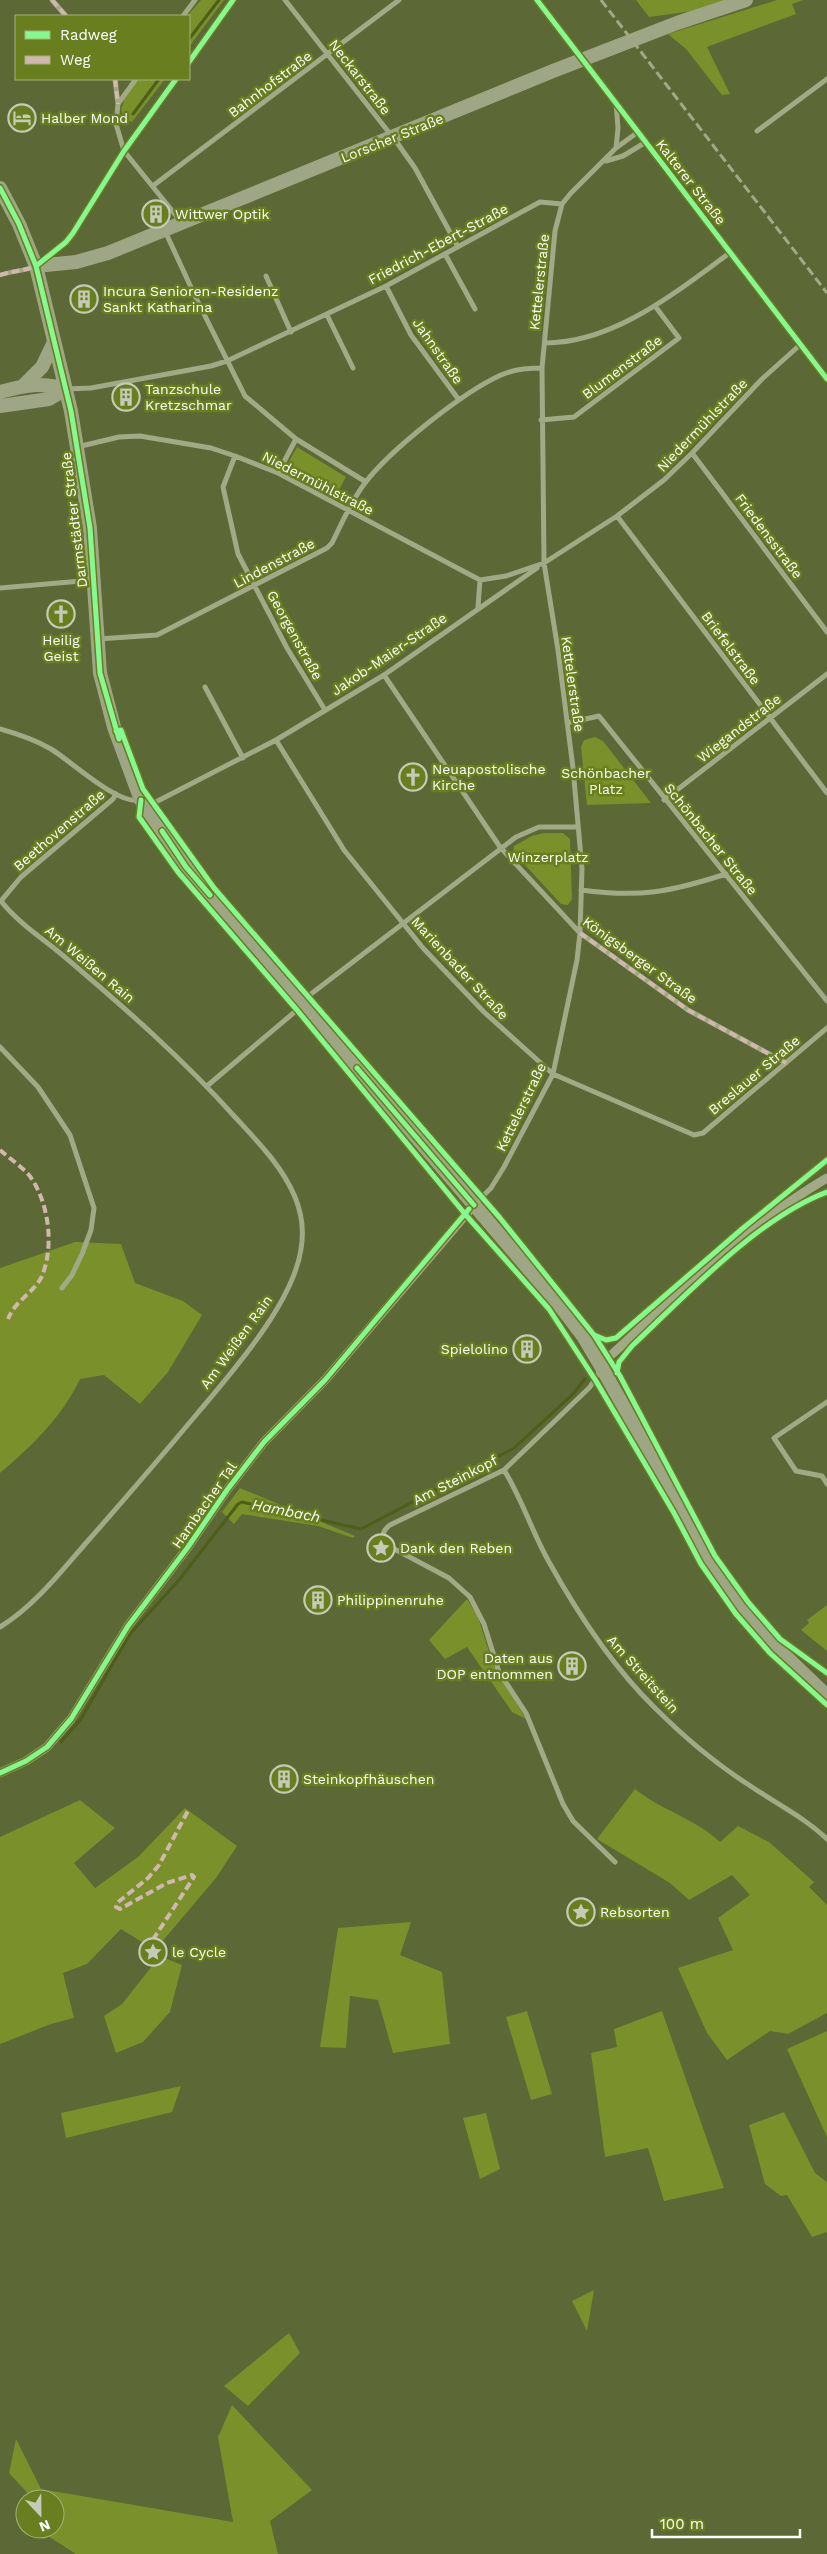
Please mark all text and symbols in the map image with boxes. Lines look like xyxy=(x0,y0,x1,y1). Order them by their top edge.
legend xyxy=(15,15,190,80)
text: Radweg xyxy=(60,26,117,44)
street label: Neckarstraße xyxy=(326,36,394,118)
street label: Bahnhofstraße xyxy=(225,47,315,121)
text: Weg xyxy=(60,51,91,69)
hotel icon: Halber Mond xyxy=(7,103,37,133)
place label: Halber Mond xyxy=(41,110,128,126)
street label: Lorscher Straße xyxy=(338,110,446,166)
street label: Kalterer Straße xyxy=(653,136,729,228)
building icon: Wittwer Optik xyxy=(141,199,171,229)
street label: Friedrich-Ebert-Straße xyxy=(365,200,511,288)
place label: Wittwer Optik xyxy=(175,206,269,222)
street label: Kettelerstraße xyxy=(526,233,552,331)
place label: Incura Senioren-Residenz Sankt Katharina xyxy=(103,283,279,315)
building icon: Incura Senioren-Residenz Sankt Katharina xyxy=(69,284,99,314)
street label: Jahnstraße xyxy=(410,315,466,387)
street label: Blumenstraße xyxy=(579,332,665,402)
street label: Niedermühlstraße xyxy=(654,375,750,475)
place label: Tanzschule Kretzschmar xyxy=(145,381,232,413)
building icon: Tanzschule Kretzschmar xyxy=(111,382,141,412)
street label: Niedermühlstraße xyxy=(260,448,376,518)
street label: Darmstädter Straße xyxy=(58,451,90,589)
street label: Friedensstraße xyxy=(732,491,806,581)
street label: Lindenstraße xyxy=(231,535,317,591)
street label: Georgenstraße xyxy=(264,588,326,682)
church icon: Heilig Geist xyxy=(46,599,76,629)
street label: Briefelstraße xyxy=(698,608,764,688)
street label: Jakob-Maier-Straße xyxy=(328,609,450,699)
place label: Heilig Geist xyxy=(42,632,80,664)
street label: Kettelerstraße xyxy=(558,635,588,733)
street label: Wiegandstraße xyxy=(694,690,784,766)
place label: Neuapostolische Kirche xyxy=(432,761,546,793)
church icon: Neuapostolische Kirche xyxy=(398,762,428,792)
park label: Schönbacher Platz xyxy=(561,765,651,797)
street label: Schönbacher Straße xyxy=(661,780,761,898)
street label: Beethovenstraße xyxy=(10,786,108,874)
park label: Winzerplatz xyxy=(507,849,589,865)
street label: Marienbader Straße xyxy=(408,913,512,1023)
street label: Königsberger Straße xyxy=(580,913,700,1007)
street label: Am Weißen Rain xyxy=(42,922,138,1006)
street label: Breslauer Straße xyxy=(705,1032,803,1118)
street label: Kettelerstraße xyxy=(493,1060,549,1154)
street label: Am Weißen Rain xyxy=(197,1292,275,1392)
building icon: Spielolino xyxy=(512,1334,542,1364)
place label: Spielolino xyxy=(441,1341,508,1357)
street label: Am Steinkopf xyxy=(410,1452,500,1508)
street label: Hambacher Tal xyxy=(168,1458,240,1551)
water label: Hambach xyxy=(250,1496,322,1526)
place icon: Dank den Reben xyxy=(366,1533,396,1563)
place label: Dank den Reben xyxy=(400,1540,512,1556)
building icon: Philippinenruhe xyxy=(303,1585,333,1615)
place label: Philippinenruhe xyxy=(337,1592,444,1608)
street label: Am Streitstein xyxy=(604,1632,682,1716)
place label: Daten aus DOP entnommen xyxy=(436,1650,553,1682)
building icon: Daten aus DOP entnommen xyxy=(557,1651,587,1681)
building icon: Steinkopfhäuschen xyxy=(269,1764,299,1794)
place label: Steinkopfhäuschen xyxy=(303,1771,434,1787)
place icon: Rebsorten xyxy=(566,1897,596,1927)
place label: Rebsorten xyxy=(600,1904,670,1920)
place icon: le Cycle xyxy=(138,1937,168,1967)
place label: le Cycle xyxy=(172,1944,226,1960)
north arrow xyxy=(15,2489,65,2539)
scale bar xyxy=(652,2506,800,2538)
text: 100 m xyxy=(660,2515,704,2533)
text: N xyxy=(37,2517,53,2535)

